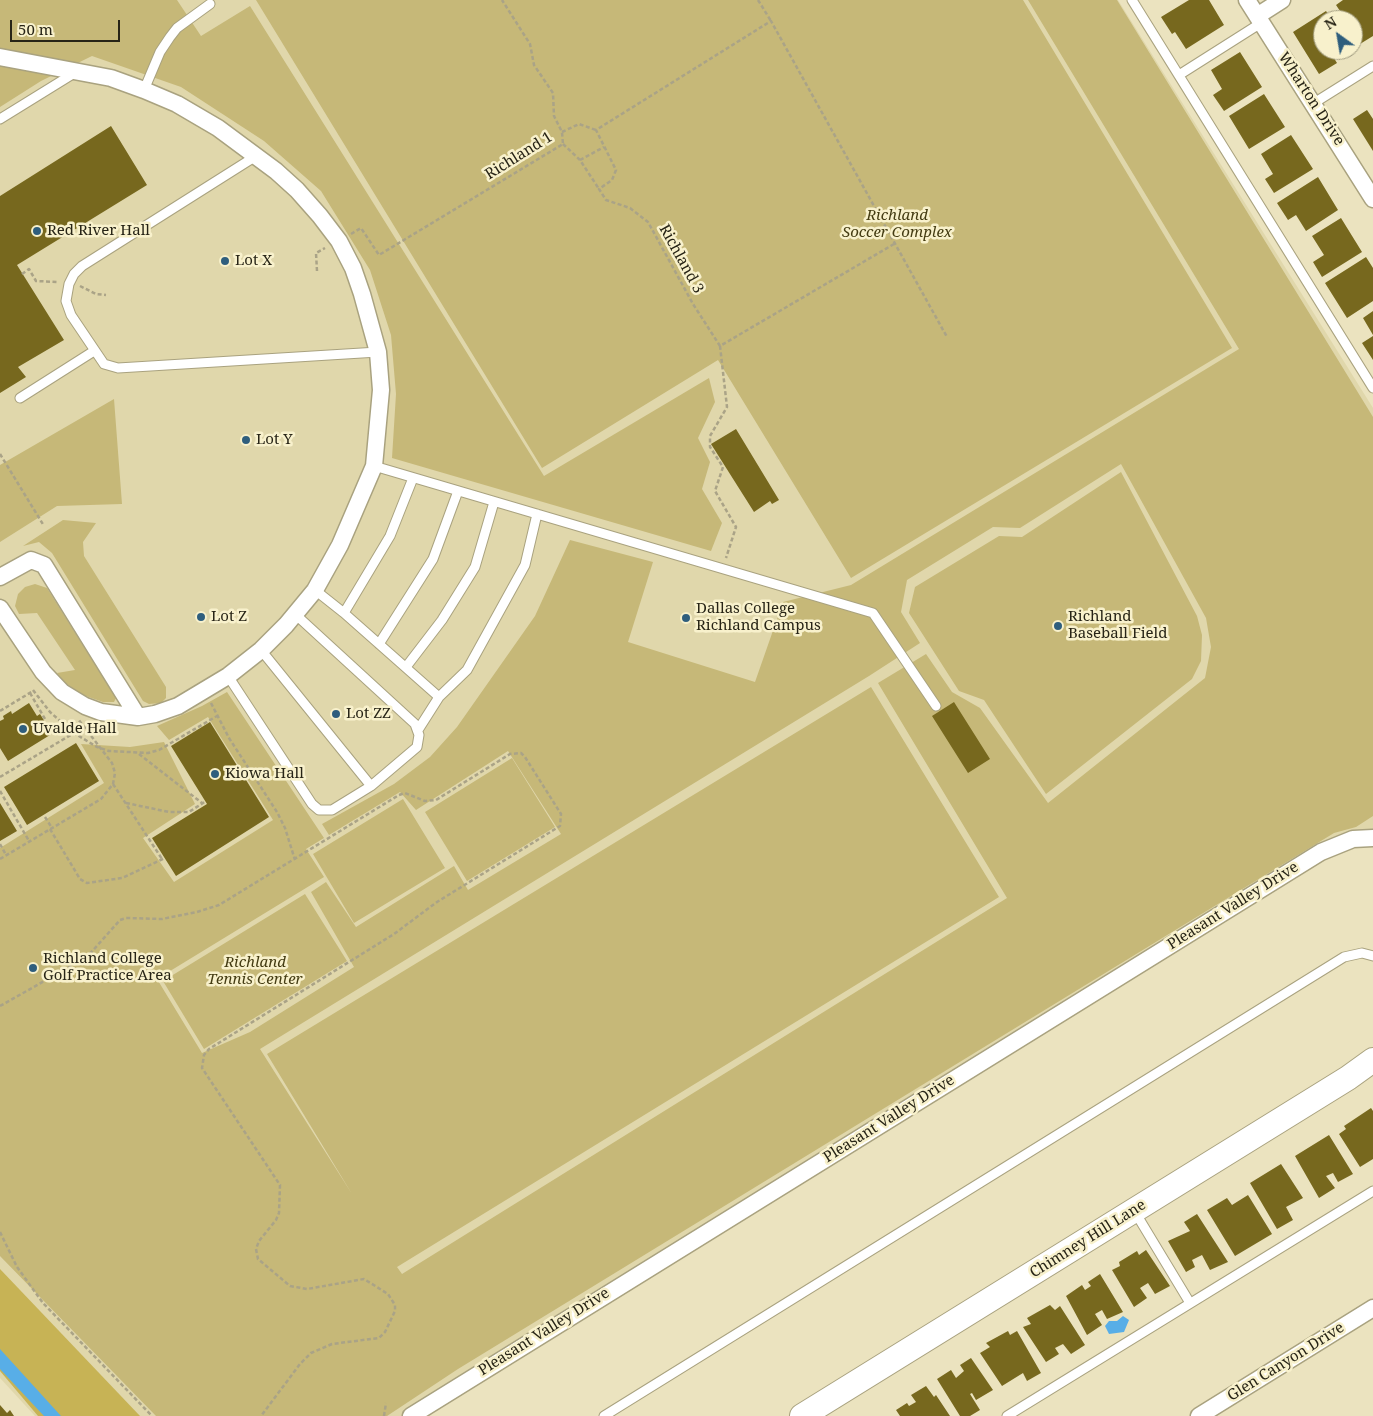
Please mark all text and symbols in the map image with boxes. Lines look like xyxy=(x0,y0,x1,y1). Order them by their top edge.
scale bar xyxy=(12,10,122,42)
north arrow xyxy=(1313,10,1363,60)
text: N xyxy=(1321,12,1340,34)
text: 50 m xyxy=(18,19,53,39)
street label: Wharton Drive xyxy=(1274,49,1348,149)
street label: Richland 1 xyxy=(482,128,556,184)
park label: Richland Soccer Complex xyxy=(842,207,952,242)
street label: Richland 3 xyxy=(655,221,707,297)
place label: Red River Hall xyxy=(47,222,150,240)
marker: Red River Hall xyxy=(31,225,43,237)
place label: Lot X xyxy=(235,252,272,270)
marker: Lot X xyxy=(219,255,231,267)
place label: Lot Y xyxy=(256,431,293,449)
marker: Lot Y xyxy=(240,434,252,446)
place label: Dallas College Richland Campus xyxy=(696,600,821,635)
place label: Lot Z xyxy=(211,608,247,626)
place label: Richland Baseball Field xyxy=(1068,608,1167,643)
marker: Lot Z xyxy=(195,611,207,623)
marker: Dallas College Richland Campus xyxy=(680,612,692,624)
marker: Richland Baseball Field xyxy=(1052,620,1064,632)
place label: Lot ZZ xyxy=(346,705,391,723)
marker: Lot ZZ xyxy=(330,708,342,720)
place label: Uvalde Hall xyxy=(33,720,116,738)
marker: Uvalde Hall xyxy=(17,723,29,735)
place label: Kiowa Hall xyxy=(225,765,304,783)
marker: Kiowa Hall xyxy=(209,768,221,780)
street label: Pleasant Valley Drive xyxy=(1164,858,1302,954)
place label: Richland College Golf Practice Area xyxy=(43,950,172,985)
park label: Richland Tennis Center xyxy=(207,954,303,989)
marker: Richland College Golf Practice Area xyxy=(27,962,39,974)
street label: Pleasant Valley Drive xyxy=(820,1071,958,1167)
street label: Chimney Hill Lane xyxy=(1027,1196,1149,1282)
street label: Pleasant Valley Drive xyxy=(475,1284,613,1380)
street label: Glen Canyon Drive xyxy=(1224,1319,1348,1405)

